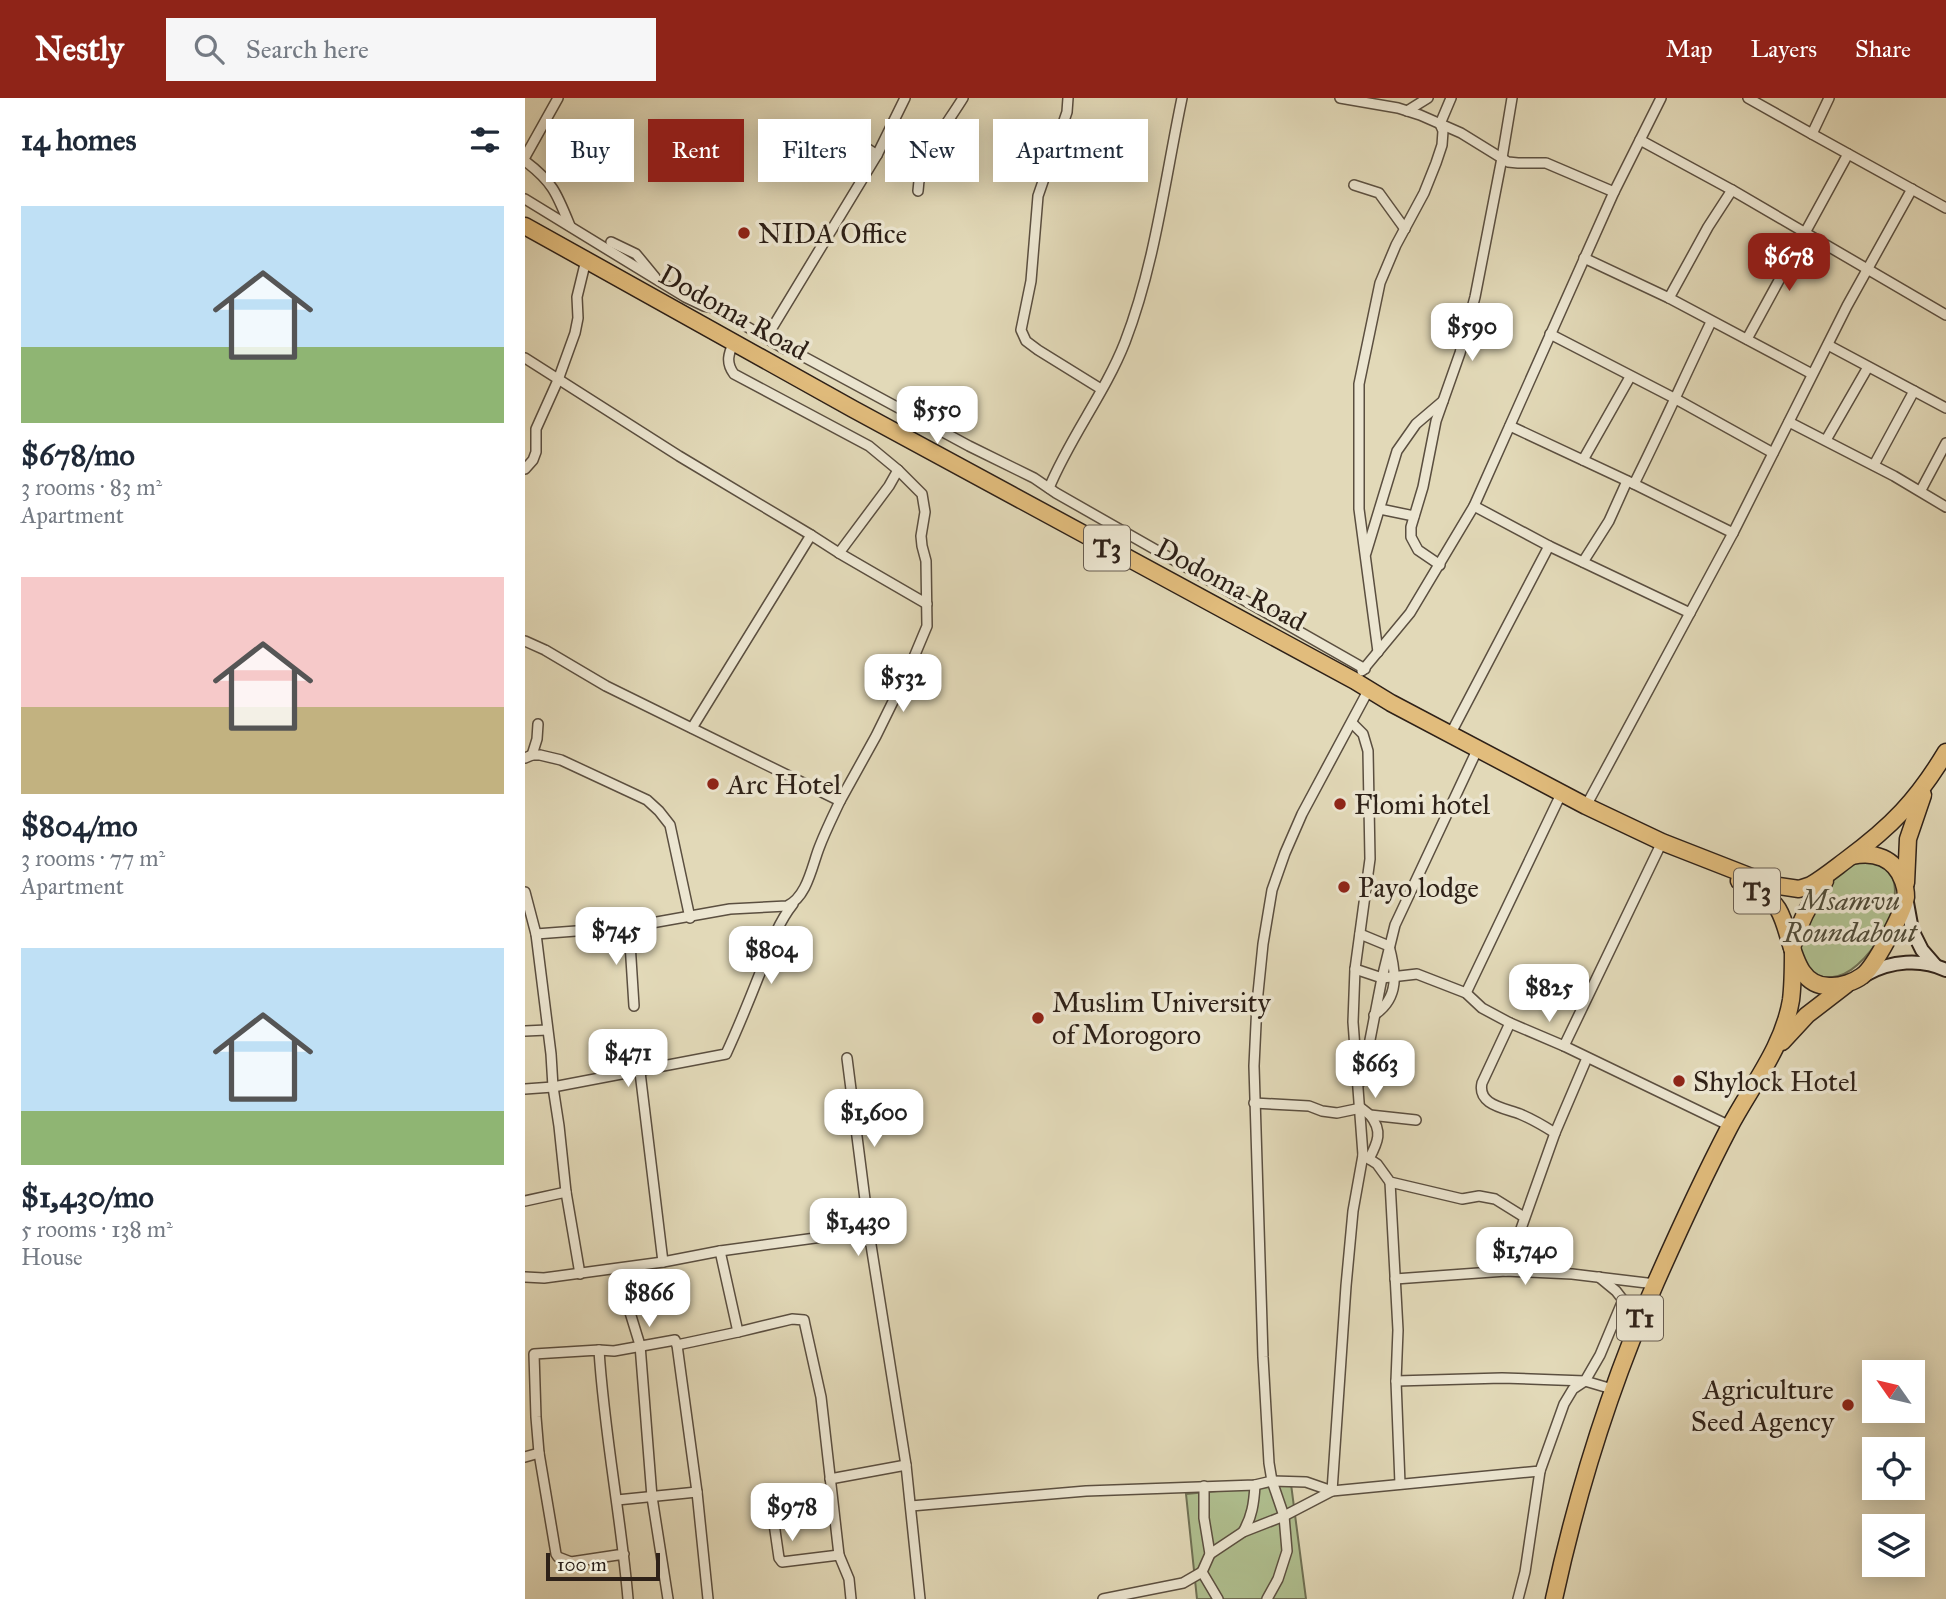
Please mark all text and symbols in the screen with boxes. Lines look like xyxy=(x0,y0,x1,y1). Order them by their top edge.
search box xyxy=(166,18,656,81)
text: Nestly xyxy=(35,29,124,69)
icon: search xyxy=(190,30,228,68)
text: Search here xyxy=(246,33,369,65)
text: Map xyxy=(1666,34,1713,64)
text: Layers xyxy=(1751,34,1817,64)
text: Share xyxy=(1855,34,1911,64)
chip: Buy xyxy=(546,119,634,182)
chip: Rent xyxy=(648,119,744,182)
chip: Filters xyxy=(758,119,871,182)
chip: New xyxy=(885,119,979,182)
chip: Apartment xyxy=(993,119,1148,182)
icon: filters xyxy=(466,121,504,159)
text: 14 homes xyxy=(21,122,136,158)
place label: NIDA Office xyxy=(758,216,907,251)
marker: NIDA Office xyxy=(736,225,752,241)
pin: $678 xyxy=(1748,234,1830,293)
text: $678 xyxy=(1764,242,1814,270)
icon: home xyxy=(200,252,326,378)
street label: Dodoma Road xyxy=(653,257,815,368)
pin: $590 xyxy=(1431,303,1513,363)
text: $590 xyxy=(1447,312,1497,340)
pin: $550 xyxy=(896,386,978,446)
text: $550 xyxy=(913,395,961,423)
text: $678/mo xyxy=(21,437,135,473)
text: 3 rooms · 83 m² xyxy=(21,473,162,501)
text: Apartment xyxy=(21,501,124,529)
road number: T3 xyxy=(1084,526,1130,570)
street label: Dodoma Road xyxy=(1149,530,1312,639)
icon: home xyxy=(200,623,326,749)
pin: $532 xyxy=(862,654,944,714)
text: $532 xyxy=(880,663,926,691)
place label: Arc Hotel xyxy=(726,767,842,802)
marker: Arc Hotel xyxy=(705,776,721,792)
place label: Flomi hotel xyxy=(1354,787,1491,822)
marker: Flomi hotel xyxy=(1332,796,1348,812)
text: $804/mo xyxy=(21,808,138,844)
text: 3 rooms · 77 m² xyxy=(21,844,165,872)
road number: T3 xyxy=(1734,869,1780,914)
place label: Payo lodge xyxy=(1358,870,1479,905)
text: Apartment xyxy=(21,872,124,900)
marker: Payo lodge xyxy=(1336,879,1352,895)
park label: Msamvu Roundabout xyxy=(1783,883,1919,950)
pin: $745 xyxy=(575,908,657,967)
text: $745 xyxy=(591,916,641,944)
pin: $804 xyxy=(730,926,812,986)
text: $804 xyxy=(745,935,797,963)
pin: $825 xyxy=(1508,964,1590,1024)
text: $825 xyxy=(1525,973,1573,1001)
place label: Muslim University of Morogoro xyxy=(1052,985,1271,1052)
icon: home xyxy=(200,994,326,1120)
marker: Muslim University of Morogoro xyxy=(1030,1010,1046,1026)
pin: $471 xyxy=(587,1030,669,1089)
text: $471 xyxy=(605,1038,651,1066)
pin: $663 xyxy=(1334,1040,1416,1100)
text: $663 xyxy=(1352,1049,1398,1077)
place label: Shylock Hotel xyxy=(1693,1064,1858,1099)
marker: Shylock Hotel xyxy=(1671,1073,1687,1089)
pin: $1,600 xyxy=(817,1090,931,1149)
text: $1,600 xyxy=(840,1098,908,1126)
text: $1,430/mo xyxy=(21,1179,154,1215)
pin: $1,430 xyxy=(801,1198,915,1258)
text: $1,430 xyxy=(826,1207,890,1235)
text: 5 rooms · 138 m² xyxy=(21,1215,173,1243)
pin: $1,740 xyxy=(1468,1228,1582,1287)
text: $1,740 xyxy=(1492,1236,1558,1264)
text: House xyxy=(21,1243,83,1271)
pin: $866 xyxy=(608,1270,690,1329)
text: $866 xyxy=(624,1278,674,1306)
road number: T1 xyxy=(1617,1296,1663,1340)
north arrow xyxy=(1862,1360,1925,1423)
map controls xyxy=(1862,1360,1925,1577)
place label: Agriculture Seed Agency xyxy=(1691,1372,1835,1439)
marker: Agriculture Seed Agency xyxy=(1840,1397,1856,1413)
button: locate xyxy=(1862,1437,1925,1500)
pin: $978 xyxy=(751,1484,833,1543)
text: $978 xyxy=(767,1492,817,1520)
button: layers xyxy=(1862,1514,1925,1577)
scale bar xyxy=(546,1550,660,1582)
text: 100 m xyxy=(557,1553,607,1576)

